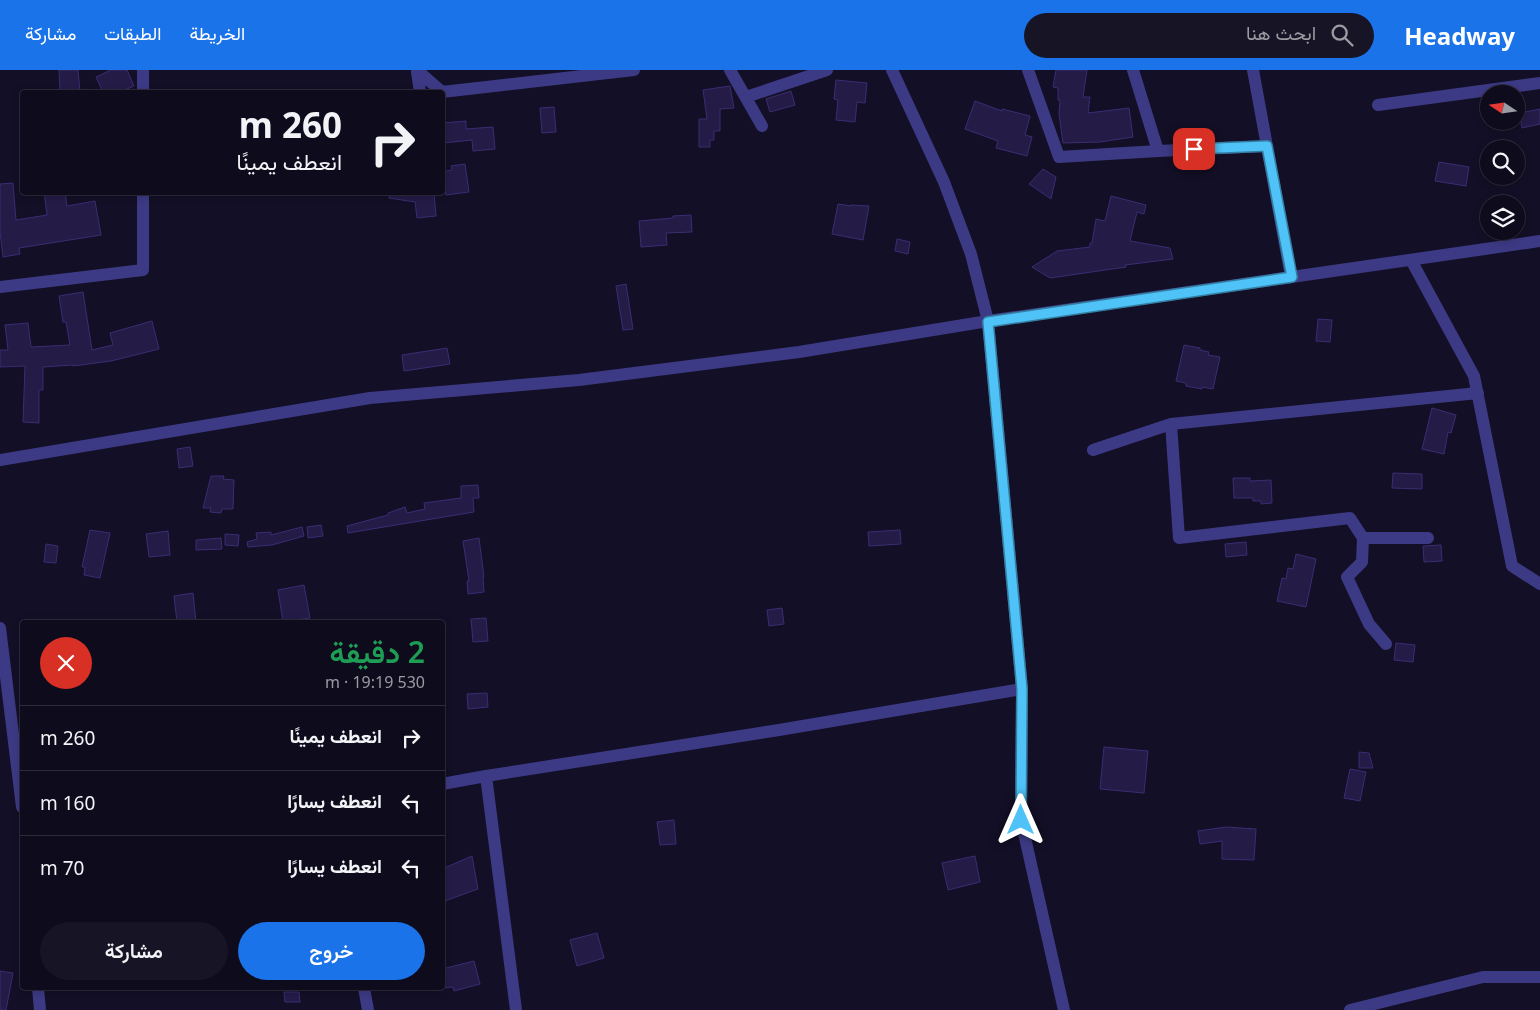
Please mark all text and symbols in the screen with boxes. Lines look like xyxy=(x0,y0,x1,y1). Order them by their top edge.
search box xyxy=(1024,13,1374,58)
text: Headway xyxy=(1404,19,1515,52)
text: ابحث هنا xyxy=(1246,20,1316,46)
text: مشاركة xyxy=(25,21,76,45)
text: الطبقات xyxy=(104,21,161,45)
text: الخريطة xyxy=(189,21,245,45)
icon: search xyxy=(1328,21,1356,49)
north arrow xyxy=(1480,85,1525,130)
map controls xyxy=(1480,85,1525,240)
text: 260 m xyxy=(239,101,342,148)
icon: right xyxy=(360,110,425,175)
pin xyxy=(1173,128,1215,170)
icon: arrive xyxy=(1180,135,1208,163)
button: search xyxy=(1480,140,1525,185)
text: انعطف يمينًا xyxy=(236,146,342,176)
button: layers xyxy=(1480,195,1525,240)
text: 2 دقيقة xyxy=(330,631,425,672)
button: close xyxy=(40,637,92,689)
text: 530 m · 19:19 xyxy=(325,671,425,693)
text: انعطف يمينًا xyxy=(289,723,382,749)
icon: right xyxy=(397,724,425,752)
text: 260 m xyxy=(40,725,95,751)
text: انعطف يسارًا xyxy=(287,788,382,814)
icon: left xyxy=(397,789,425,817)
text: 160 m xyxy=(40,790,95,816)
position arrow xyxy=(994,793,1046,845)
text: انعطف يسارًا xyxy=(287,853,382,879)
icon: left xyxy=(397,854,425,882)
text: 70 m xyxy=(40,855,84,881)
button: مشاركة xyxy=(40,922,228,980)
button: خروج xyxy=(238,922,425,980)

